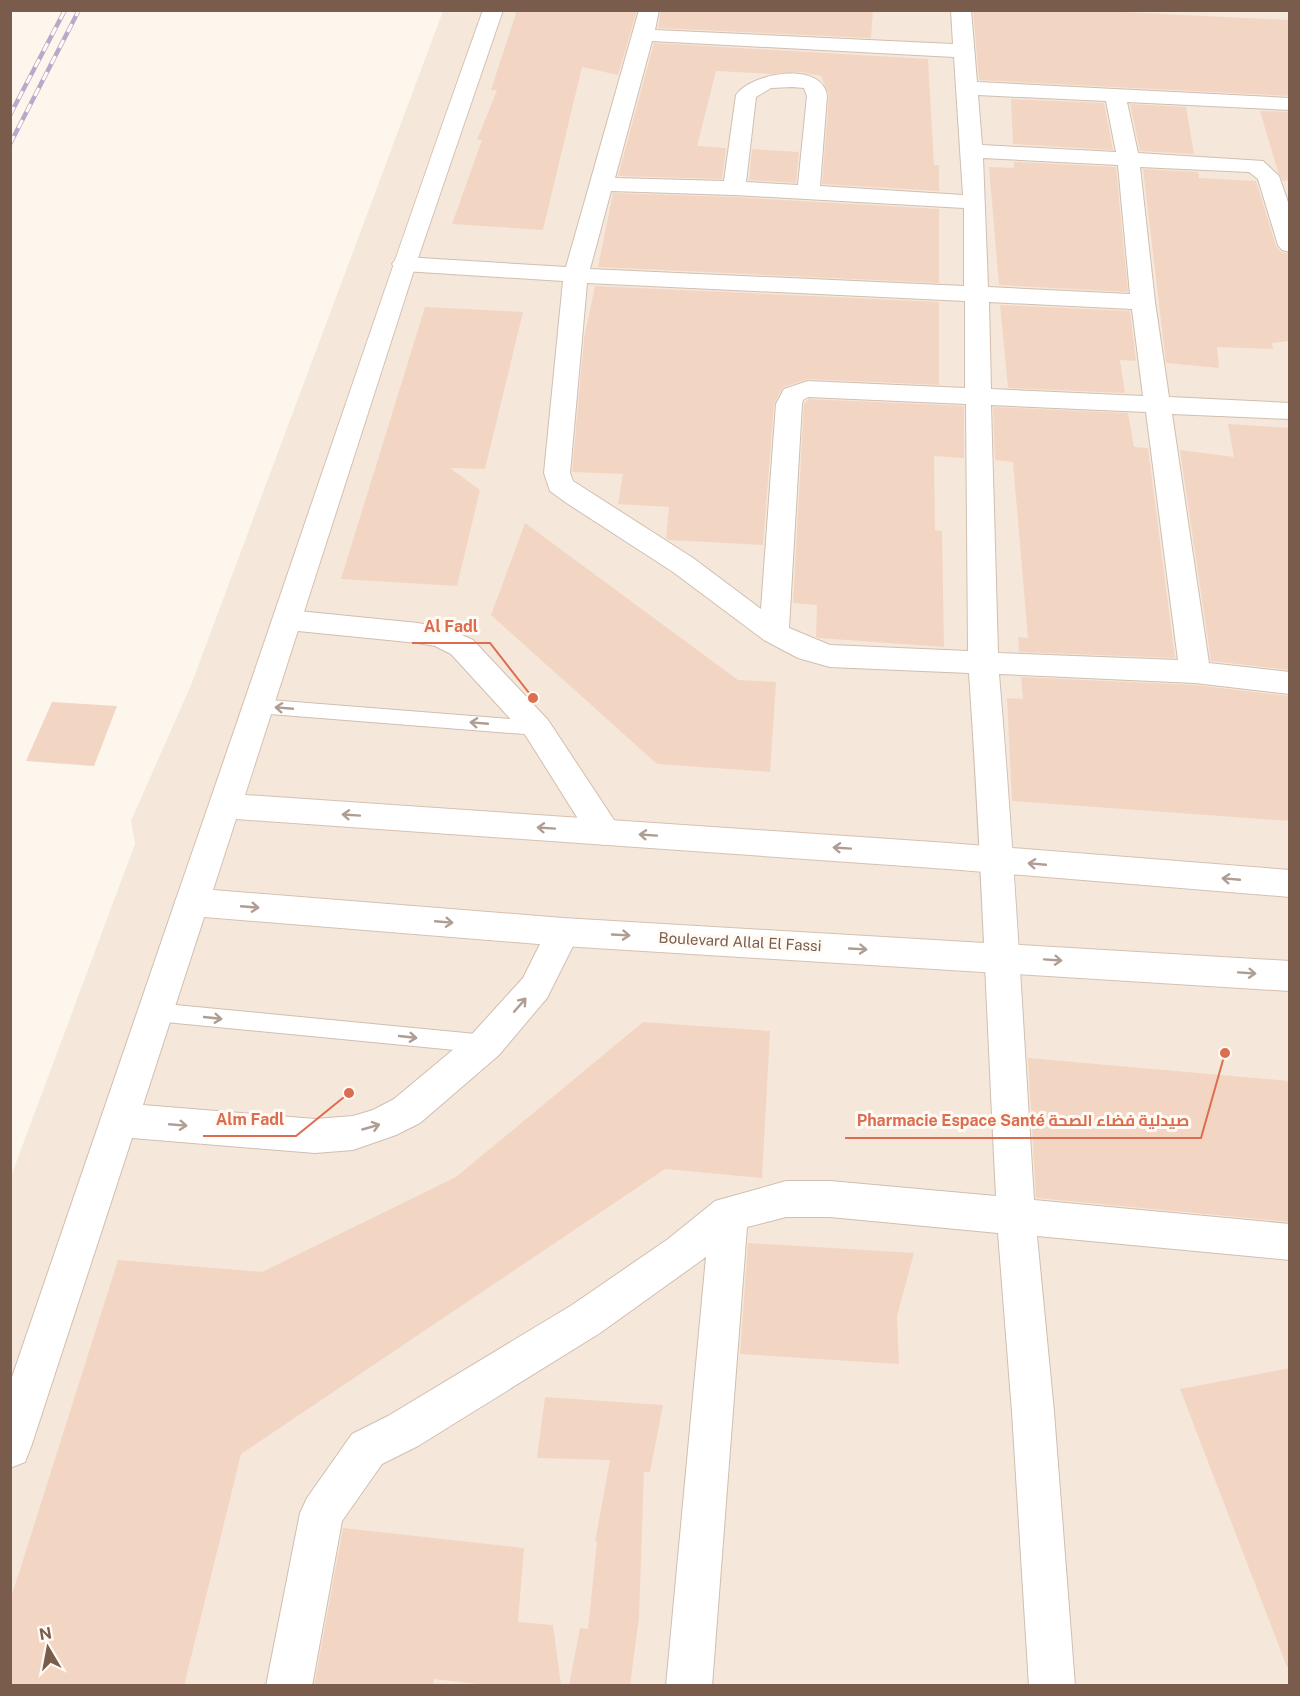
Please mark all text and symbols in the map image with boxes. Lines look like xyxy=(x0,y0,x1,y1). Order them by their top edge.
callout: Al Fadl xyxy=(412,609,490,643)
text: Al Fadl xyxy=(424,617,478,636)
one-way arrow xyxy=(275,702,295,713)
one-way arrow xyxy=(469,718,489,729)
one-way arrow xyxy=(342,809,361,820)
one-way arrow xyxy=(536,822,556,833)
one-way arrow xyxy=(638,829,658,840)
one-way arrow xyxy=(833,843,853,854)
one-way arrow xyxy=(1027,858,1047,869)
one-way arrow xyxy=(1222,873,1242,884)
one-way arrow xyxy=(240,901,260,912)
one-way arrow xyxy=(434,917,454,928)
street label: Boulevard Allal El Fassi xyxy=(658,929,822,954)
one-way arrow xyxy=(611,930,631,941)
one-way arrow xyxy=(848,944,868,955)
one-way arrow xyxy=(1042,955,1062,966)
one-way arrow xyxy=(1237,968,1257,979)
one-way arrow xyxy=(513,998,527,1013)
one-way arrow xyxy=(203,1013,223,1024)
one-way arrow xyxy=(397,1032,417,1043)
callout: Alm Fadl xyxy=(203,1102,296,1136)
callout: Pharmacie Espace Santé صيدلية فضاء الصحة xyxy=(845,1104,1201,1138)
text: Alm Fadl xyxy=(216,1110,284,1129)
text: Pharmacie Espace Santé صيدلية فضاء الصحة xyxy=(857,1111,1189,1130)
one-way arrow xyxy=(167,1120,187,1131)
one-way arrow xyxy=(361,1121,380,1132)
north arrow xyxy=(18,1618,78,1678)
text: N xyxy=(38,1623,53,1644)

